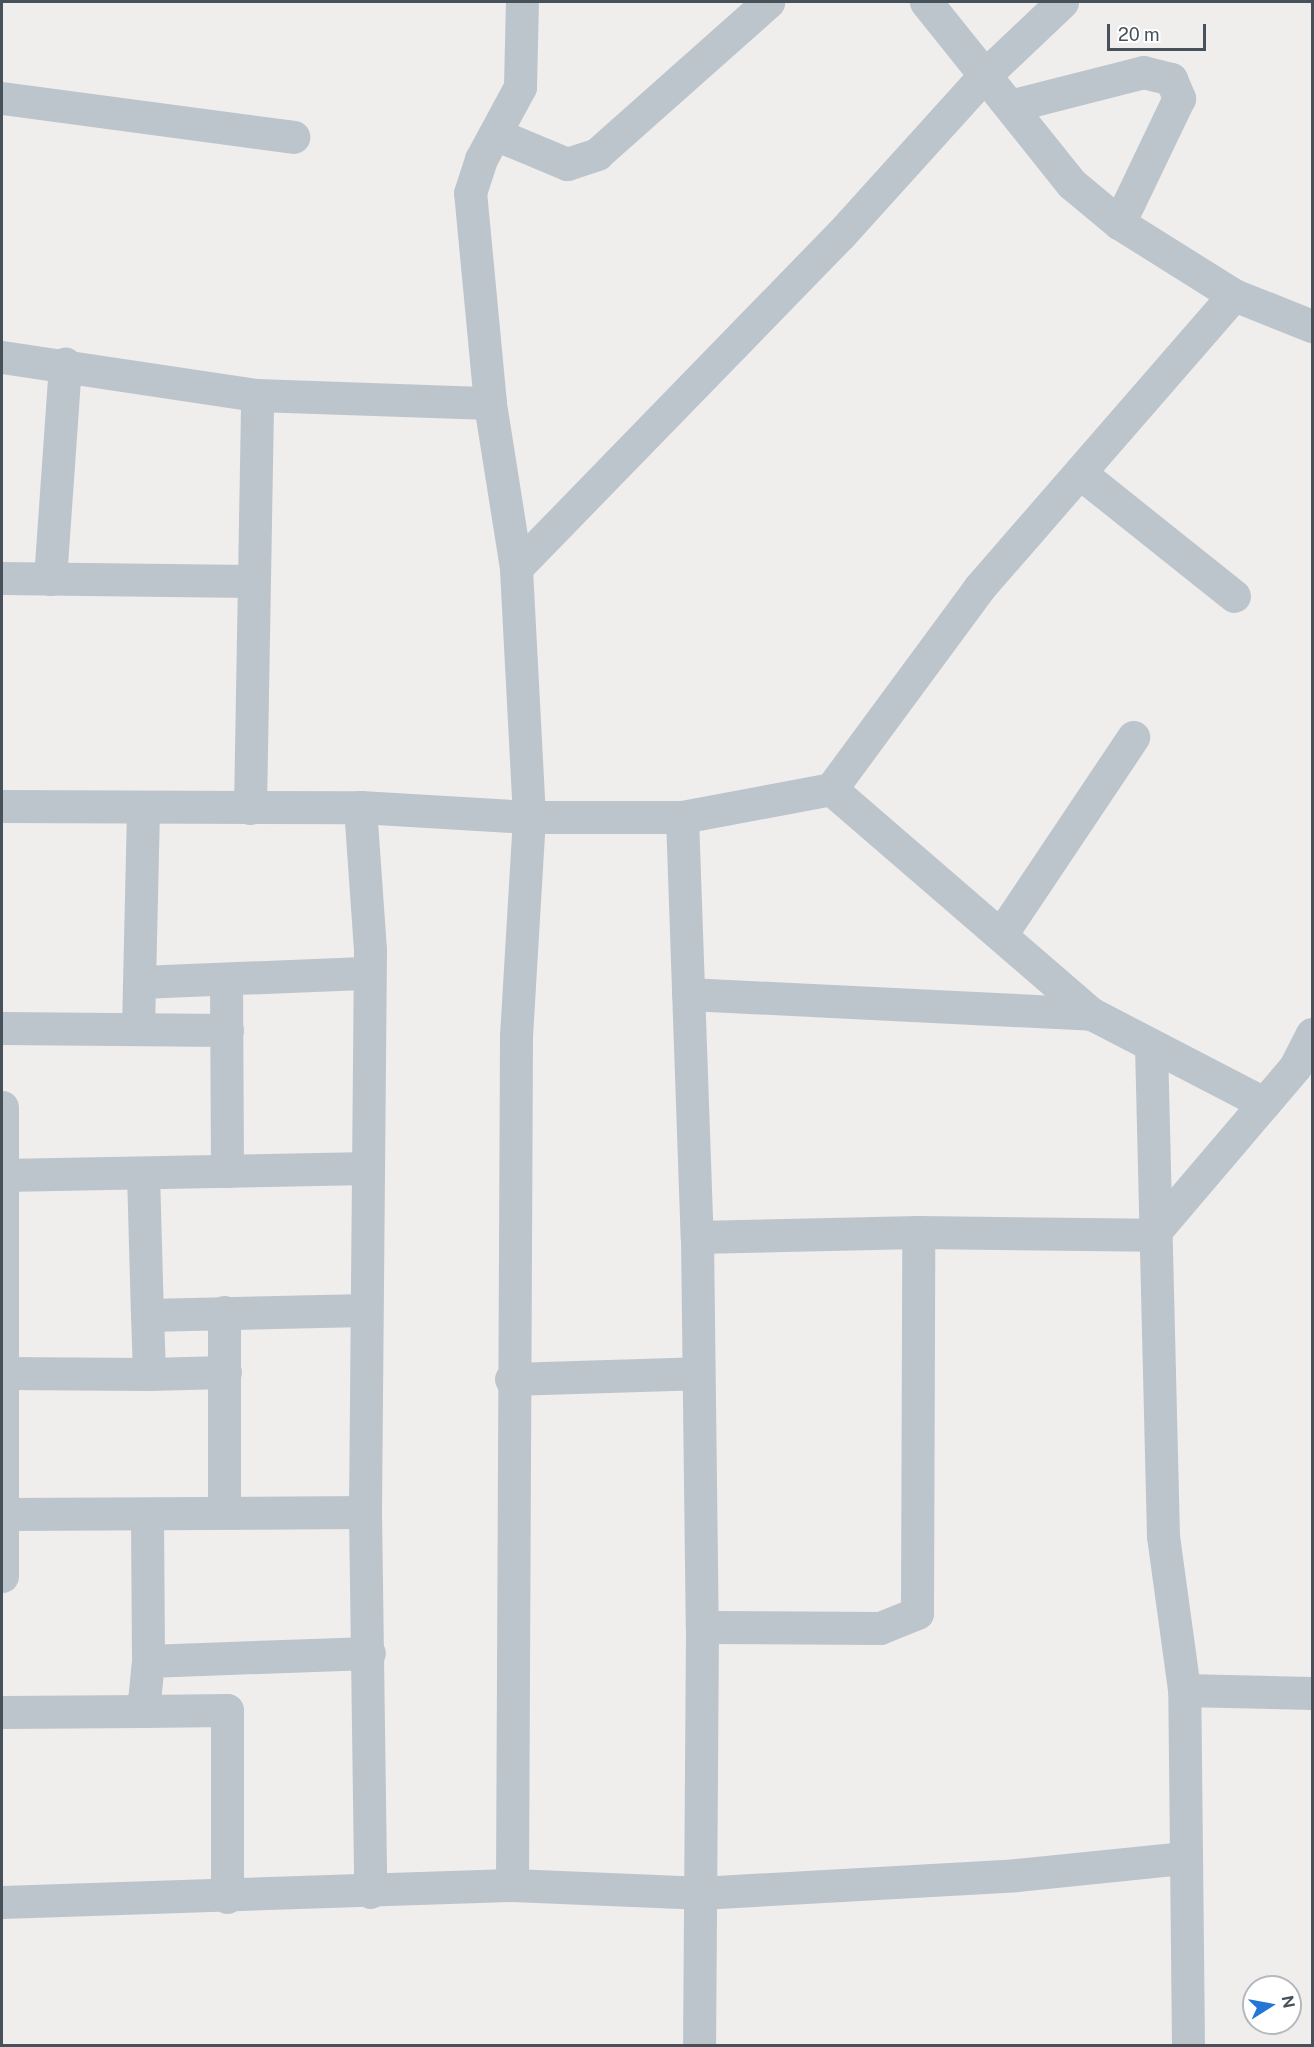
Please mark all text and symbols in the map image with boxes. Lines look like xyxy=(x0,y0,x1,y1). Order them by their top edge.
scale bar xyxy=(1110,12,1209,50)
text: 20 m xyxy=(1118,24,1160,45)
north arrow xyxy=(1242,1975,1302,2035)
text: N xyxy=(1278,1994,1299,2010)

